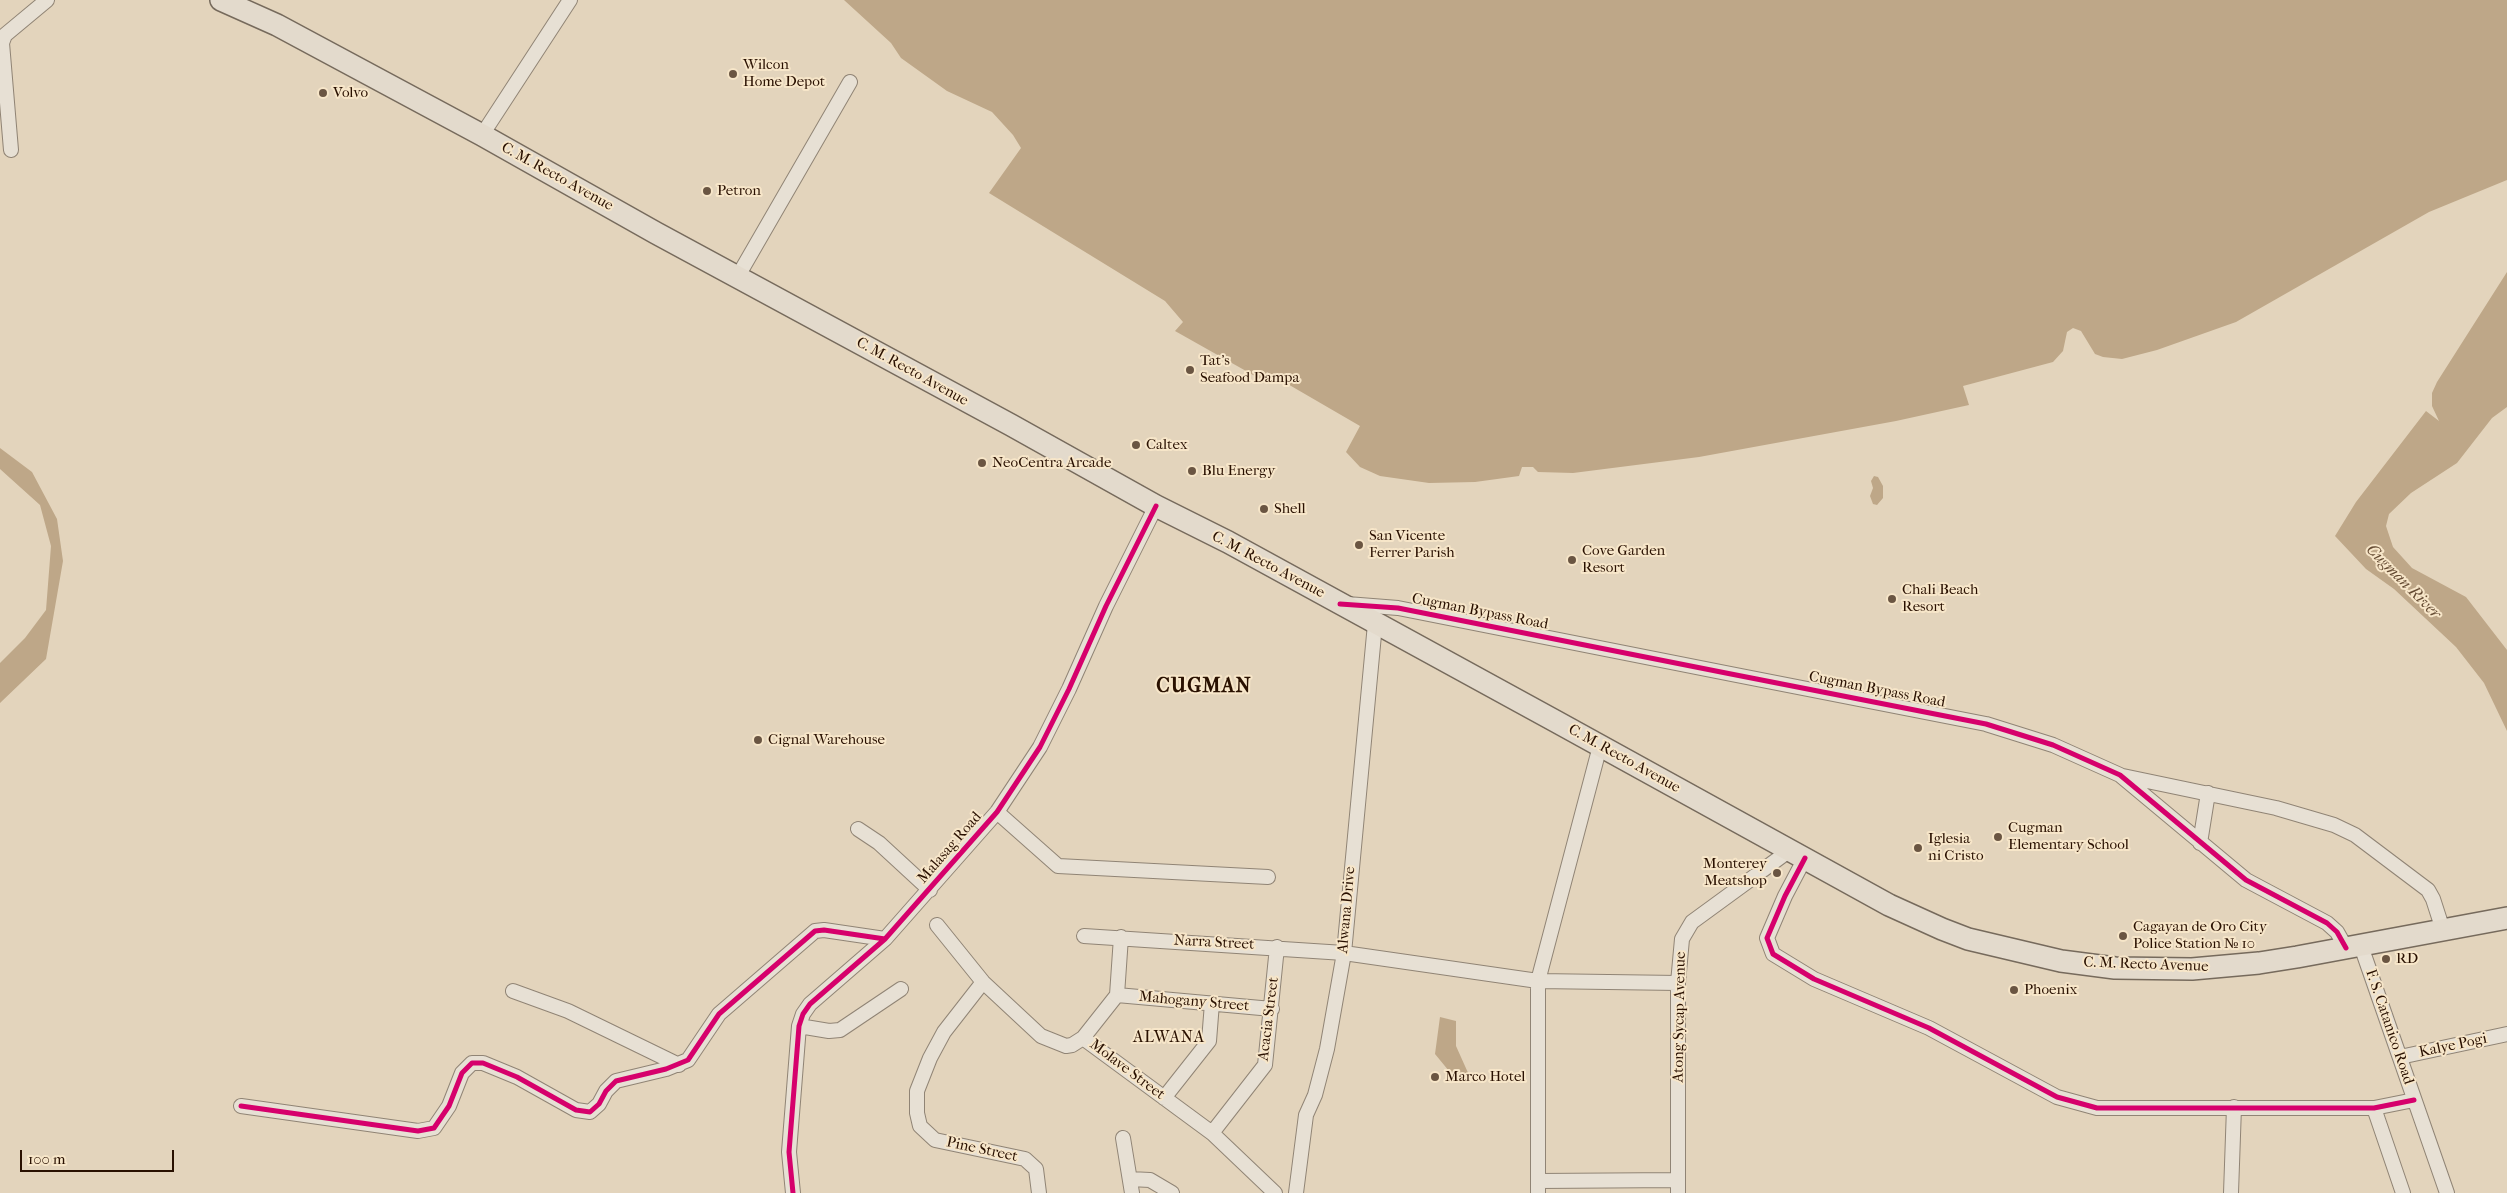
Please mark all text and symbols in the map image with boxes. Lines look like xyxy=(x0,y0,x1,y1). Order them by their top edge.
place label: Wilcon Home Depot xyxy=(743,56,825,91)
marker: Wilcon Home Depot xyxy=(727,68,739,80)
place label: Volvo xyxy=(333,84,368,102)
marker: Volvo xyxy=(317,87,329,99)
street label: C. M. Recto Avenue xyxy=(498,139,616,215)
place label: Petron xyxy=(717,182,761,200)
marker: Petron xyxy=(701,185,713,197)
street label: C. M. Recto Avenue xyxy=(853,334,971,410)
place label: Tat's Seafood Dampa xyxy=(1200,352,1299,387)
marker: Tat's Seafood Dampa xyxy=(1184,364,1196,376)
place label: Caltex xyxy=(1146,436,1188,454)
marker: Caltex xyxy=(1130,439,1142,451)
place label: NeoCentra Arcade xyxy=(992,454,1111,472)
marker: NeoCentra Arcade xyxy=(976,457,988,469)
place label: Blu Energy xyxy=(1202,462,1275,480)
marker: Blu Energy xyxy=(1186,465,1198,477)
place label: Shell xyxy=(1274,500,1306,518)
marker: Shell xyxy=(1258,503,1270,515)
place label: San Vicente Ferrer Parish xyxy=(1369,527,1455,562)
street label: C. M. Recto Avenue xyxy=(1208,528,1328,602)
marker: San Vicente Ferrer Parish xyxy=(1353,539,1365,551)
water label: Cugman River xyxy=(2362,541,2444,623)
place label: Cove Garden Resort xyxy=(1582,542,1665,577)
marker: Cove Garden Resort xyxy=(1566,554,1578,566)
place label: Chali Beach Resort xyxy=(1902,581,1978,616)
street label: Cugman Bypass Road xyxy=(1410,590,1550,634)
marker: Chali Beach Resort xyxy=(1886,593,1898,605)
street label: Cugman Bypass Road xyxy=(1807,668,1947,712)
district label: CUGMAN xyxy=(1156,675,1252,699)
street label: C. M. Recto Avenue xyxy=(1565,721,1683,797)
place label: Cignal Warehouse xyxy=(768,731,885,749)
marker: Cignal Warehouse xyxy=(752,734,764,746)
street label: Malasag Road xyxy=(914,809,986,887)
place label: Cugman Elementary School xyxy=(2008,819,2129,854)
place label: Iglesia ni Cristo xyxy=(1928,830,1984,865)
marker: Cugman Elementary School xyxy=(1992,831,2004,843)
marker: Iglesia ni Cristo xyxy=(1912,842,1924,854)
place label: Monterey Meatshop xyxy=(1703,855,1767,890)
street label: Alwana Drive xyxy=(1334,866,1360,954)
marker: Monterey Meatshop xyxy=(1771,867,1783,879)
place label: Cagayan de Oro City Police Station № 10 xyxy=(2133,918,2267,953)
marker: Cagayan de Oro City Police Station № 10 xyxy=(2117,930,2129,942)
street label: Narra Street xyxy=(1173,932,1255,954)
place label: RD xyxy=(2396,950,2418,968)
street label: Atong Sycap Avenue xyxy=(1670,951,1690,1083)
marker: RD xyxy=(2380,953,2392,965)
street label: C. M. Recto Avenue xyxy=(2083,954,2209,976)
street label: F. S. Catanico Road xyxy=(2361,967,2417,1087)
street label: Acacia Street xyxy=(1255,976,1283,1062)
place label: Phoenix xyxy=(2024,981,2077,999)
marker: Phoenix xyxy=(2008,984,2020,996)
street label: Mahogany Street xyxy=(1138,988,1250,1016)
district label: ALWANA xyxy=(1132,1028,1206,1048)
street label: Kalye Pogi xyxy=(2417,1030,2489,1062)
street label: Molave Street xyxy=(1086,1036,1168,1104)
place label: Marco Hotel xyxy=(1445,1068,1526,1086)
marker: Marco Hotel xyxy=(1429,1071,1441,1083)
street label: Pine Street xyxy=(945,1134,1019,1166)
scale bar xyxy=(22,1140,176,1172)
text: 100 m xyxy=(28,1150,66,1168)

